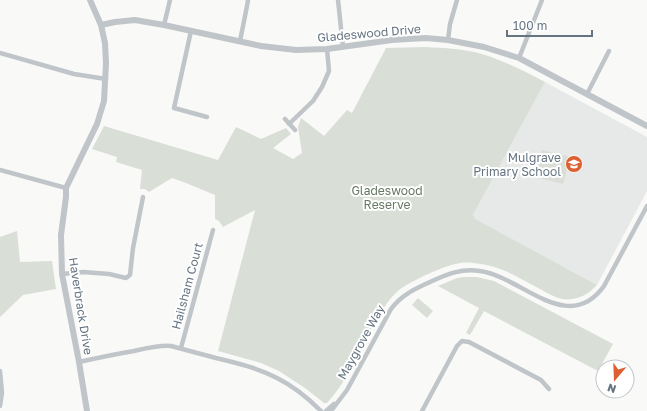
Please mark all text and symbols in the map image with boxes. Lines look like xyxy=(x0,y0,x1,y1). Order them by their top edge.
scale bar xyxy=(507,12,592,38)
text: 100 m xyxy=(513,18,547,33)
street label: Gladeswood Drive xyxy=(317,21,421,45)
place label: Mulgrave Primary School xyxy=(473,150,561,179)
school or university icon: Mulgrave Primary School xyxy=(564,154,584,174)
park label: Gladeswood Reserve xyxy=(351,183,423,212)
street label: Hailsham Court xyxy=(168,241,206,331)
street label: Haverbrack Drive xyxy=(66,256,96,356)
street label: Maygrove Way xyxy=(334,302,388,382)
north arrow xyxy=(595,359,635,399)
text: N xyxy=(606,381,618,396)

